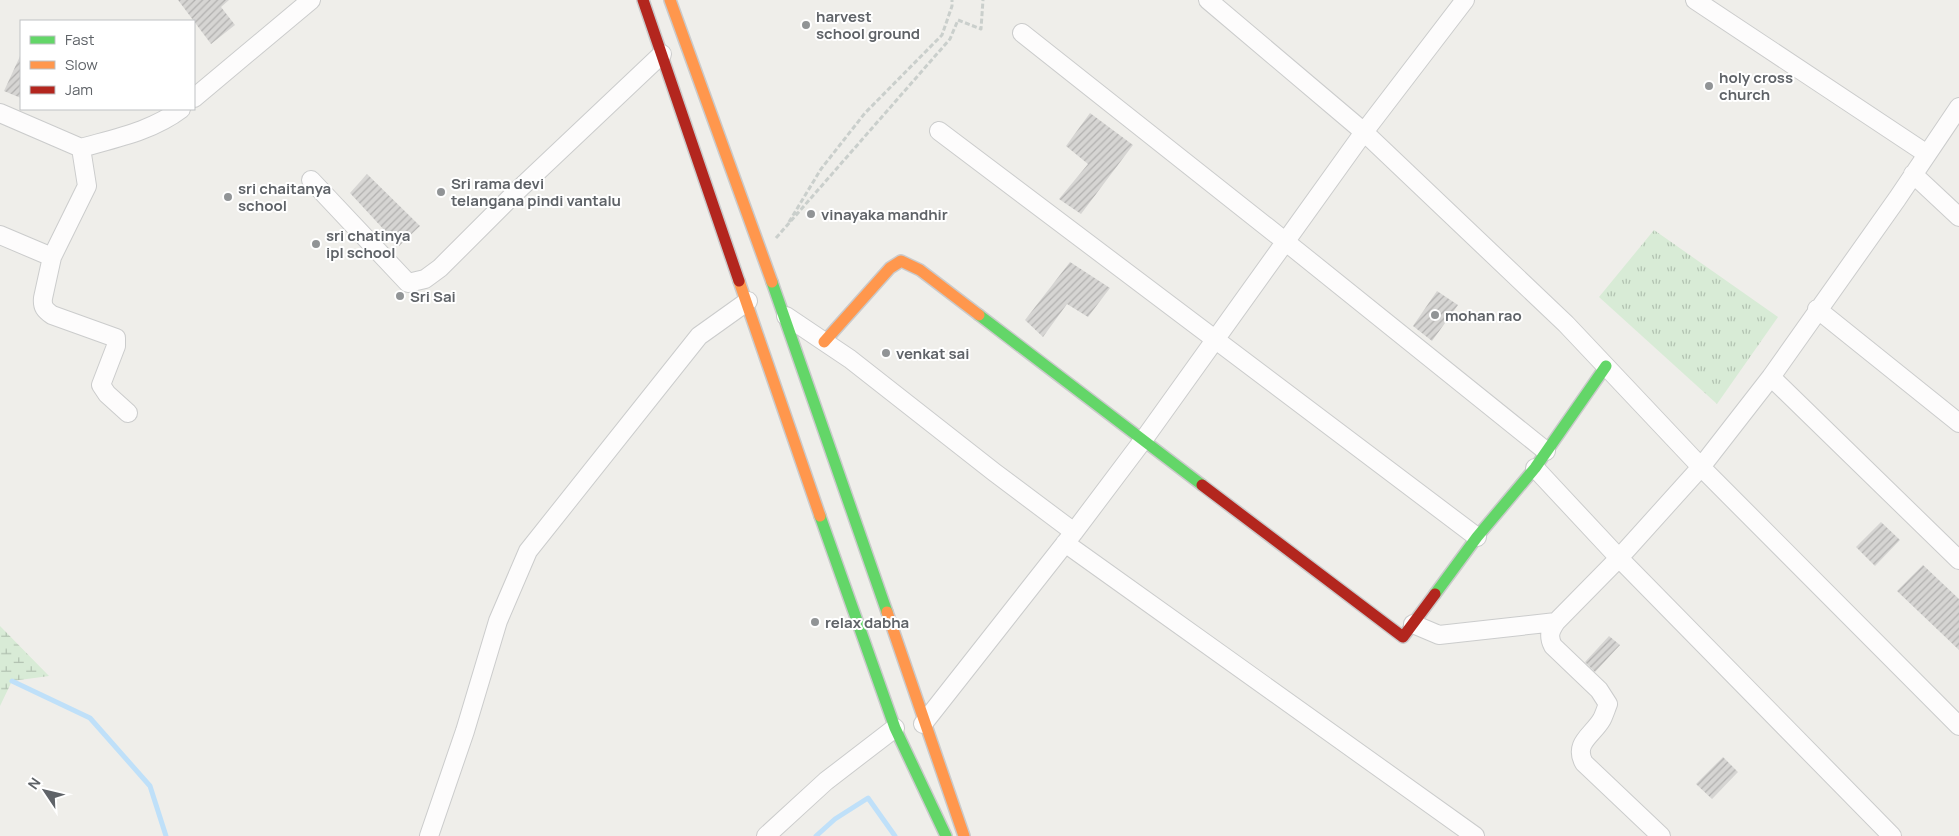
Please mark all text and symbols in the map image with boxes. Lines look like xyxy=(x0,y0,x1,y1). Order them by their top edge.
place label: harvest school ground xyxy=(816,6,920,44)
marker: harvest school ground xyxy=(800,19,812,31)
legend xyxy=(20,20,195,110)
text: Fast xyxy=(65,29,94,50)
text: Slow xyxy=(65,54,98,75)
place label: holy cross church xyxy=(1719,67,1793,105)
text: Jam xyxy=(65,79,93,100)
marker: holy cross church xyxy=(1703,80,1715,92)
place label: Sri rama devi telangana pindi vantalu xyxy=(451,173,621,211)
place label: sri chaitanya school xyxy=(238,178,331,216)
marker: Sri rama devi telangana pindi vantalu xyxy=(435,186,447,198)
marker: sri chaitanya school xyxy=(222,191,234,203)
place label: vinayaka mandhir xyxy=(821,204,948,225)
marker: vinayaka mandhir xyxy=(805,208,817,220)
place label: sri chatinya ipl school xyxy=(326,225,411,263)
marker: sri chatinya ipl school xyxy=(310,238,322,250)
place label: Sri Sai xyxy=(410,286,456,307)
marker: Sri Sai xyxy=(394,290,406,302)
place label: mohan rao xyxy=(1445,305,1522,326)
marker: mohan rao xyxy=(1429,309,1441,321)
place label: venkat sai xyxy=(896,343,969,364)
marker: venkat sai xyxy=(880,347,892,359)
place label: relax dabha xyxy=(825,612,909,633)
marker: relax dabha xyxy=(809,616,821,628)
north arrow xyxy=(20,766,70,816)
text: N xyxy=(23,774,45,793)

